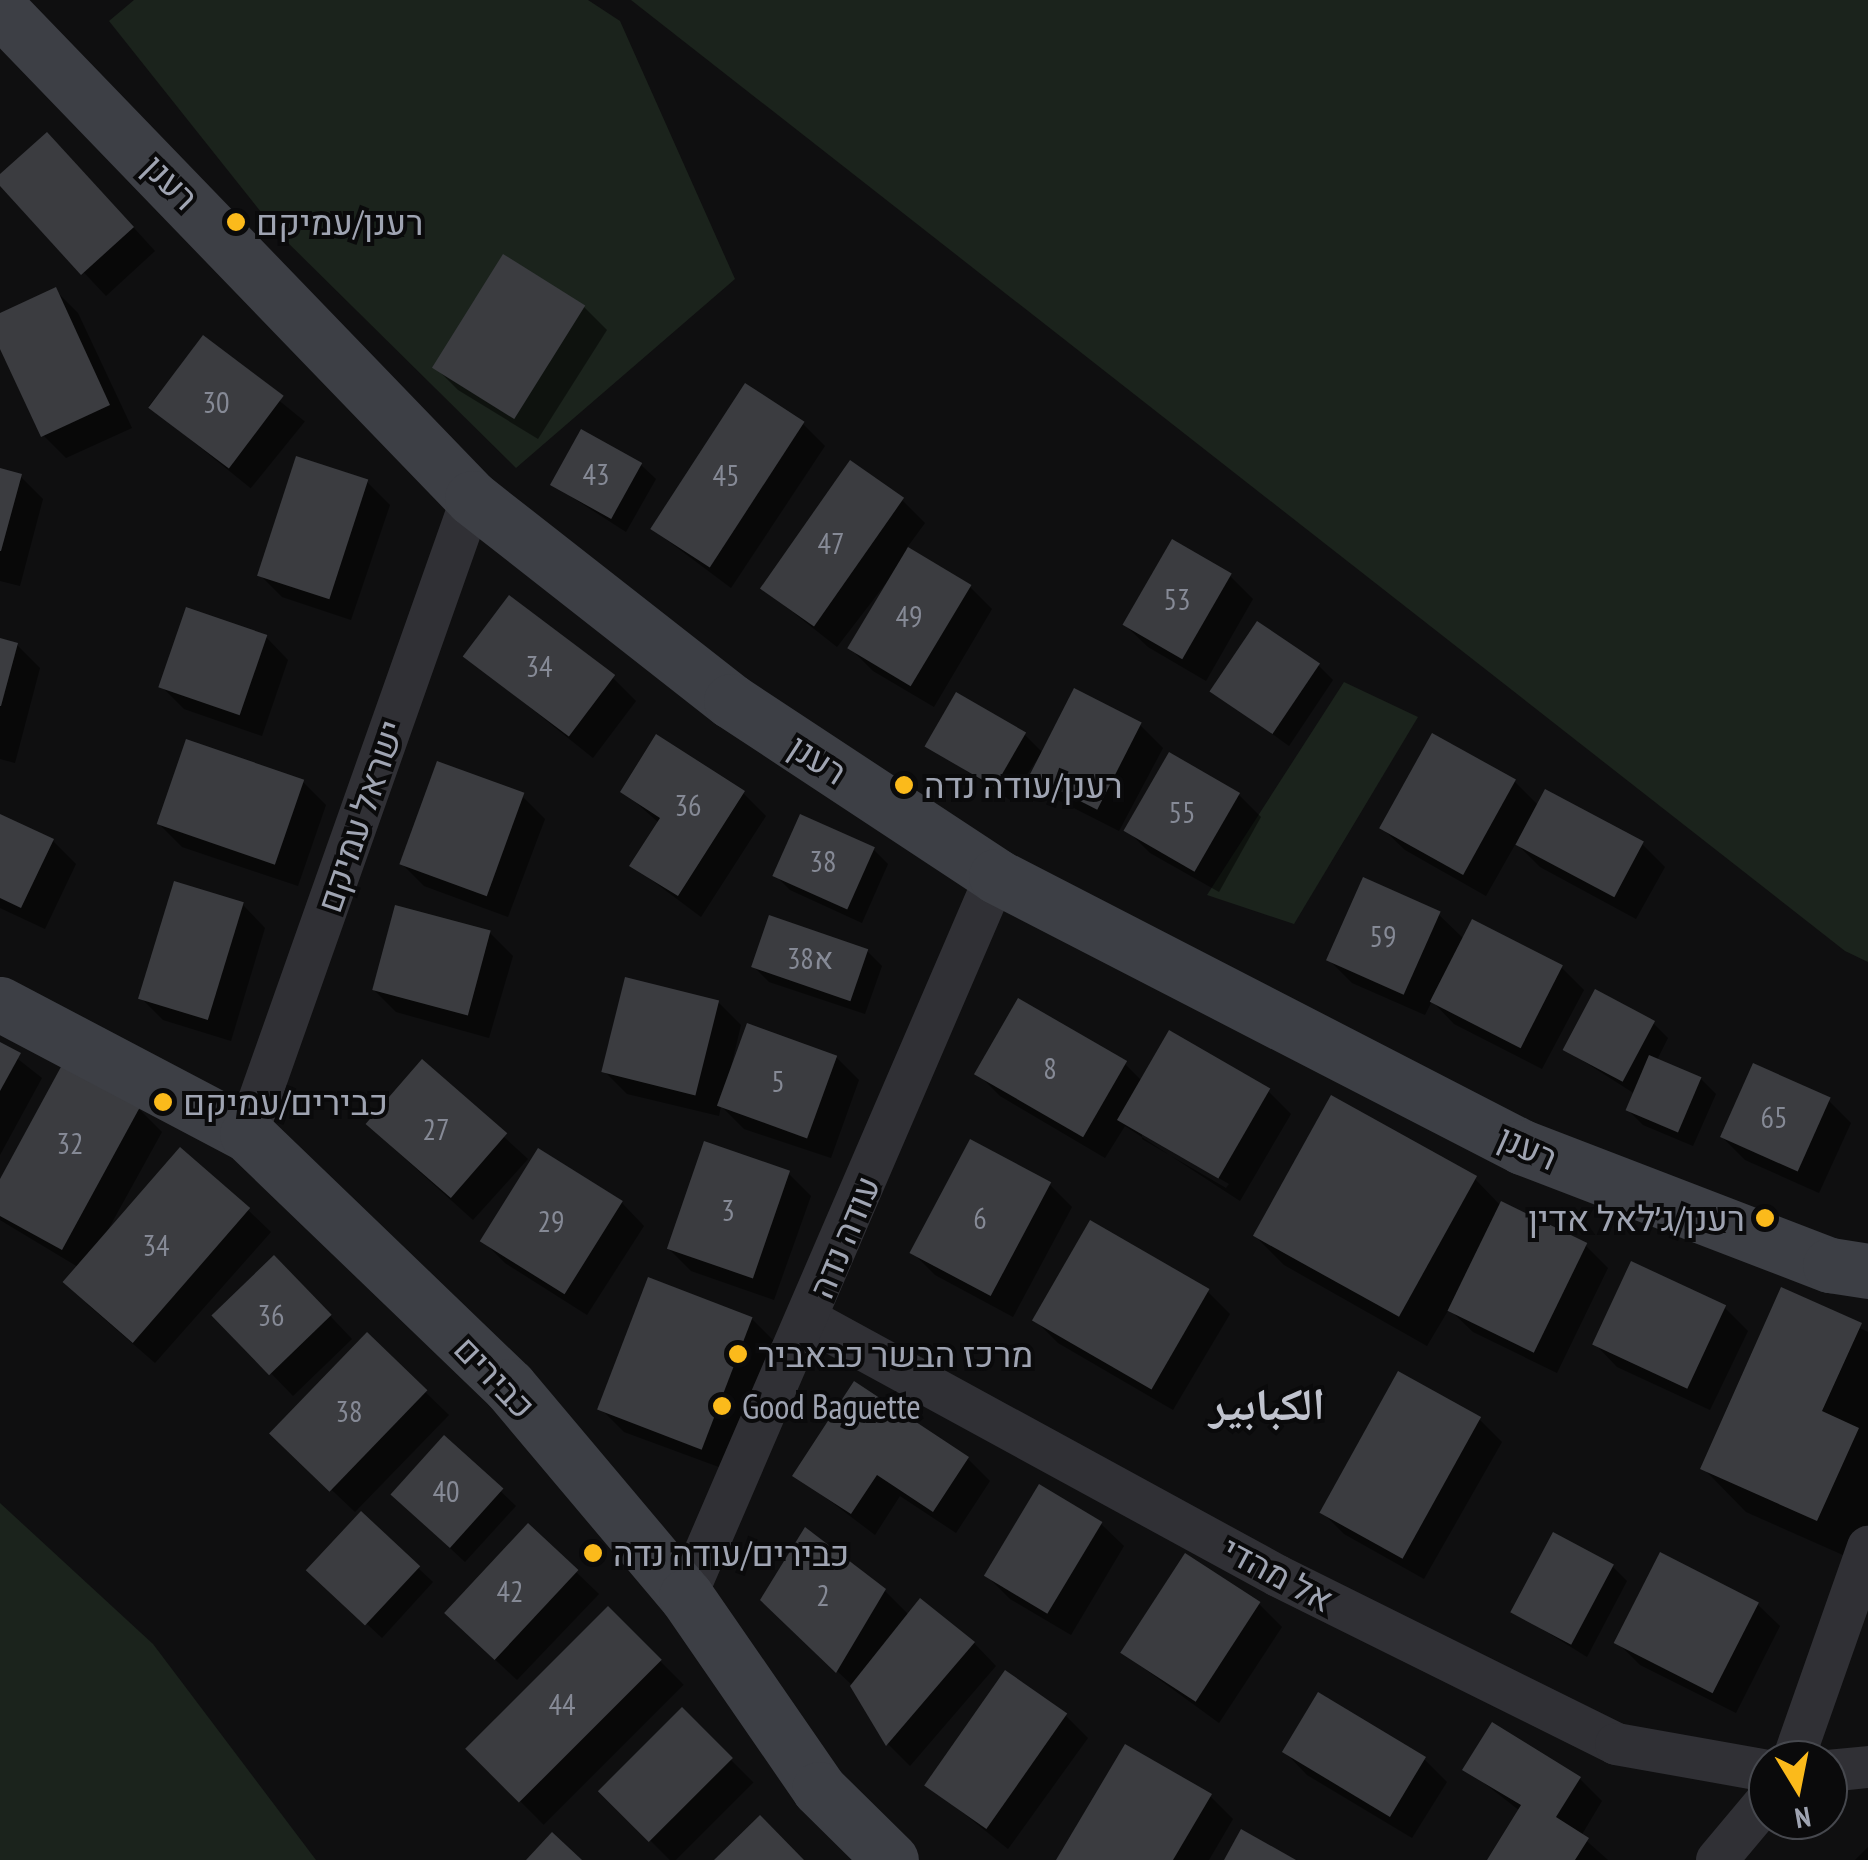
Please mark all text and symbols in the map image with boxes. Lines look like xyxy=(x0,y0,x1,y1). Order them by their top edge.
street label: רענן xyxy=(135,146,207,218)
place label: רענן/עמיקם xyxy=(256,201,424,243)
marker: רענן/עמיקם xyxy=(225,211,247,233)
house number: 30 xyxy=(203,384,229,420)
house number: 43 xyxy=(583,456,609,492)
house number: 45 xyxy=(713,457,739,493)
house number: 47 xyxy=(818,525,844,561)
house number: 53 xyxy=(1164,581,1190,617)
house number: 49 xyxy=(896,598,922,634)
house number: 34 xyxy=(526,648,552,684)
street label: ישראל עמיקם xyxy=(308,714,412,918)
street label: רענן xyxy=(781,725,855,793)
place label: רענן/עודה נדה xyxy=(924,764,1123,806)
marker: רענן/עודה נדה xyxy=(893,774,915,796)
house number: 36 xyxy=(675,787,701,823)
house number: 55 xyxy=(1169,794,1195,830)
house number: 38 xyxy=(810,843,836,879)
house number: 59 xyxy=(1370,918,1396,954)
house number: 38א xyxy=(787,940,833,976)
house number: 8 xyxy=(1043,1050,1057,1086)
house number: 5 xyxy=(771,1063,785,1099)
place label: כבירים/עמיקם xyxy=(183,1081,388,1123)
marker: כבירים/עמיקם xyxy=(152,1091,174,1113)
house number: 65 xyxy=(1761,1099,1787,1135)
house number: 27 xyxy=(423,1111,449,1147)
street label: רענן xyxy=(1492,1116,1564,1178)
house number: 32 xyxy=(57,1125,83,1161)
street label: עודה נדה xyxy=(800,1170,888,1304)
house number: 3 xyxy=(721,1192,735,1228)
place label: רענן/ג׳לאל אדין xyxy=(1528,1197,1745,1239)
house number: 6 xyxy=(973,1200,987,1236)
house number: 29 xyxy=(538,1203,564,1239)
marker: רענן/ג׳לאל אדין xyxy=(1754,1207,1776,1229)
house number: 34 xyxy=(143,1227,169,1263)
house number: 36 xyxy=(258,1297,284,1333)
street label: כבירים xyxy=(446,1327,544,1427)
place label: מרכז הבשר כבאביר xyxy=(758,1333,1033,1375)
marker: מרכז הבשר כבאביר xyxy=(727,1343,749,1365)
district label: الكبابير xyxy=(1209,1377,1325,1431)
place label: Good Baguette xyxy=(742,1385,921,1427)
house number: 38 xyxy=(336,1393,362,1429)
marker: Good Baguette xyxy=(711,1395,733,1417)
house number: 40 xyxy=(433,1473,459,1509)
street label: אל מהדי xyxy=(1215,1527,1341,1621)
place label: כבירים/עודה נדה xyxy=(613,1532,849,1574)
marker: כבירים/עודה נדה xyxy=(582,1542,604,1564)
house number: 42 xyxy=(497,1573,523,1609)
house number: 2 xyxy=(816,1577,830,1613)
house number: 44 xyxy=(549,1686,575,1722)
north arrow xyxy=(1748,1740,1848,1840)
text: N xyxy=(1792,1799,1814,1838)

